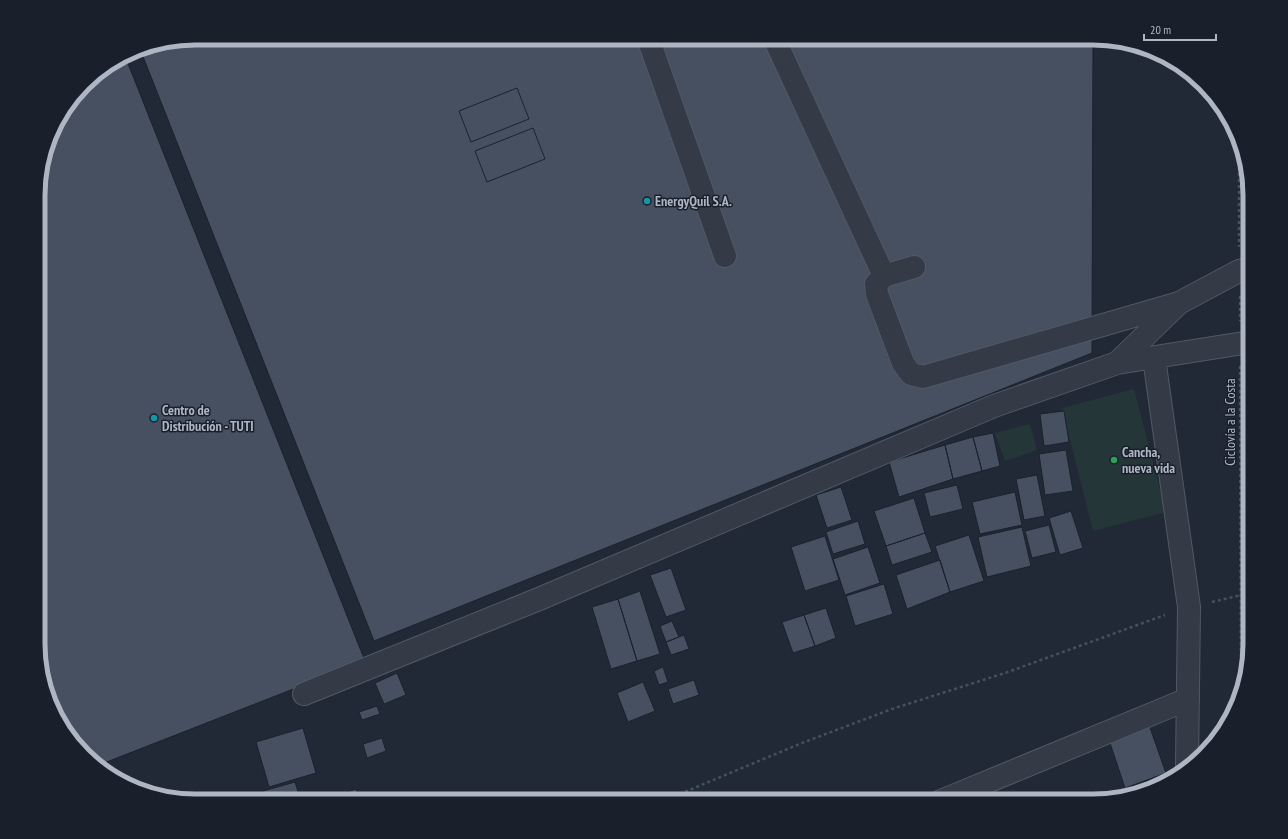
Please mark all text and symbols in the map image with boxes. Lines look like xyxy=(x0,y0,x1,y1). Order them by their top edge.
scale bar xyxy=(1144,16,1216,42)
text: 20 m xyxy=(1150,22,1171,37)
place label: EnergyQuil S.A. xyxy=(655,192,732,210)
marker: EnergyQuil S.A. xyxy=(642,196,652,206)
street label: Ciclovía a la Costa xyxy=(1221,378,1239,466)
place label: Centro de Distribución - TUTI xyxy=(162,401,254,435)
marker: Centro de Distribución - TUTI xyxy=(149,413,159,423)
place label: Cancha, nueva vida xyxy=(1122,443,1175,477)
marker: Cancha, nueva vida xyxy=(1109,455,1119,465)

